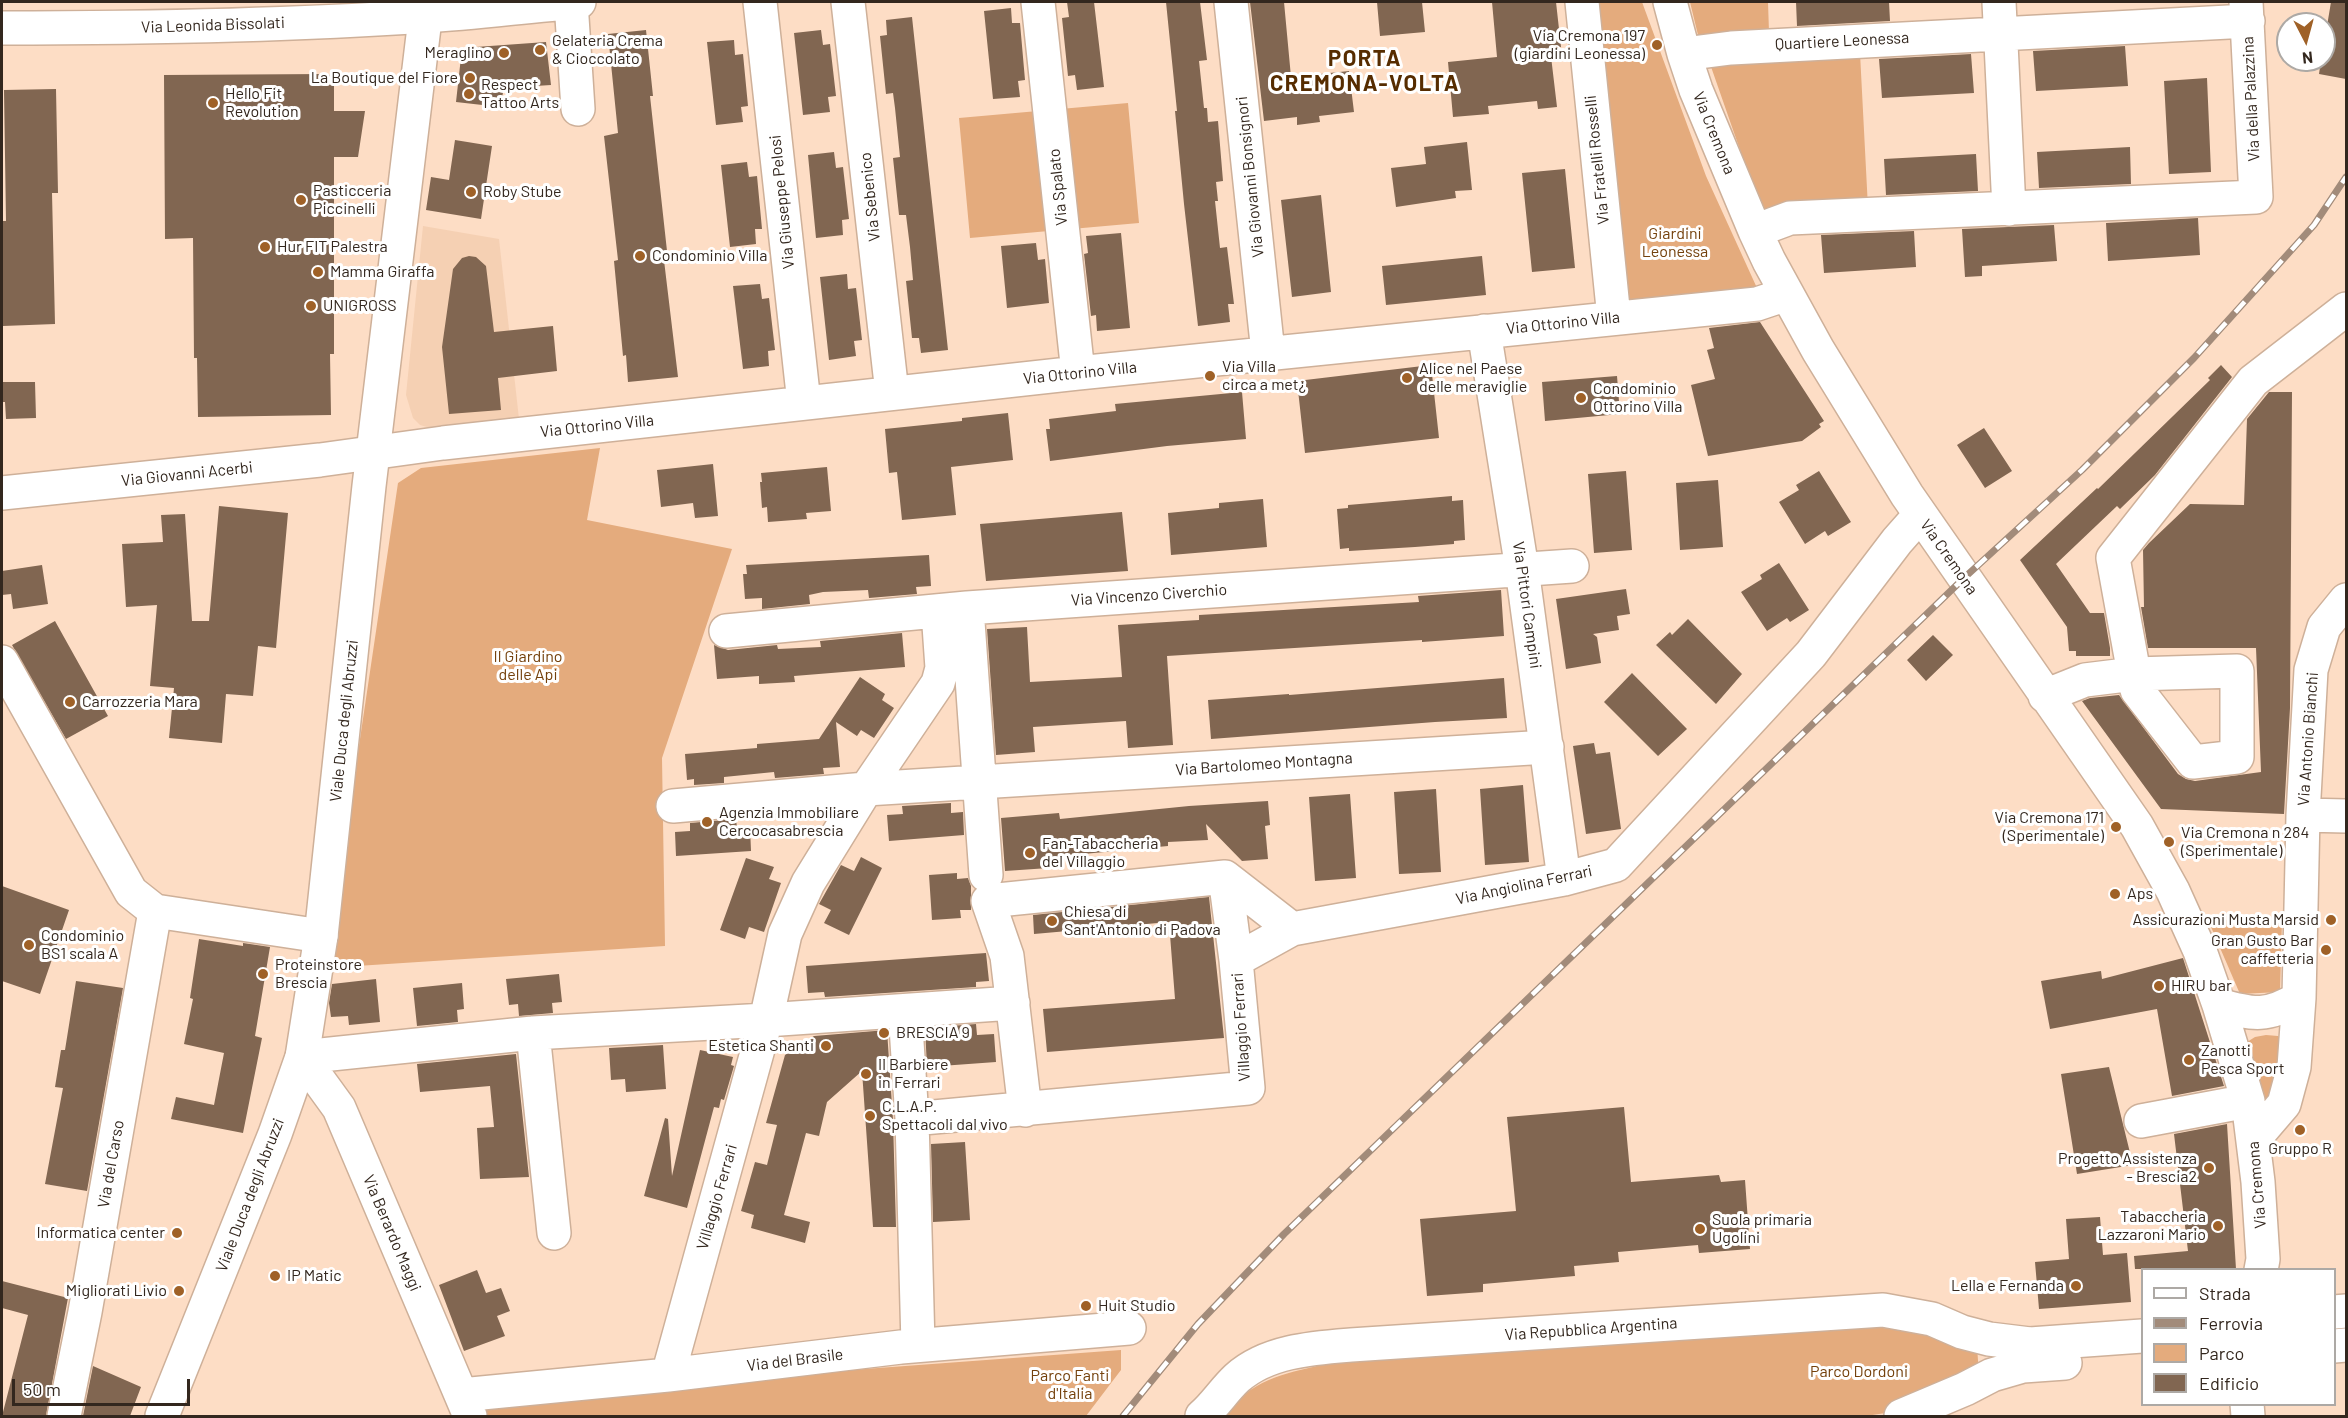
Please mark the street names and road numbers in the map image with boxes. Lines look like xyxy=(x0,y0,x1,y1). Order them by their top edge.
street label: Via Leonida Bissolati xyxy=(141,13,285,37)
street label: Quartiere Leonessa xyxy=(1774,28,1910,54)
street label: Via della Palazzina xyxy=(2238,36,2264,162)
street label: Via Cremona xyxy=(1689,89,1739,177)
street label: Via Fratelli Rosselli xyxy=(1581,94,1613,226)
street label: Via Giovanni Bonsignori xyxy=(1232,95,1268,259)
street label: Via Giuseppe Pelosi xyxy=(765,134,799,270)
street label: Via Spalato xyxy=(1044,148,1072,226)
street label: Via Sebenico xyxy=(856,151,884,243)
street label: Via Ottorino Villa xyxy=(1505,307,1621,339)
street label: Via Ottorino Villa xyxy=(1022,357,1138,389)
street label: Via Ottorino Villa xyxy=(539,410,655,442)
street label: Via Giovanni Acerbi xyxy=(120,458,254,490)
street label: Via Cremona xyxy=(1916,516,1982,598)
street label: Via Pittori Campini xyxy=(1509,540,1545,670)
street label: Via Vincenzo Civerchio xyxy=(1070,580,1228,610)
street label: Viale Duca degli Abruzzi xyxy=(326,639,362,803)
street label: Via Antonio Bianchi xyxy=(2294,672,2322,806)
street label: Via Bartolomeo Montagna xyxy=(1175,748,1353,780)
street label: Via Angiolina Ferrari xyxy=(1454,861,1594,909)
street label: Villaggio Ferrari xyxy=(1228,972,1254,1082)
street label: Viale Duca degli Abruzzi xyxy=(212,1115,288,1275)
street label: Via del Carso xyxy=(94,1119,128,1209)
street label: Via Cremona xyxy=(2244,1141,2270,1229)
street label: Villaggio Ferrari xyxy=(693,1142,741,1252)
street label: Via Berardo Maggi xyxy=(359,1172,425,1294)
street label: Via Repubblica Argentina xyxy=(1504,1313,1678,1345)
street label: Via del Brasile xyxy=(746,1345,844,1375)

